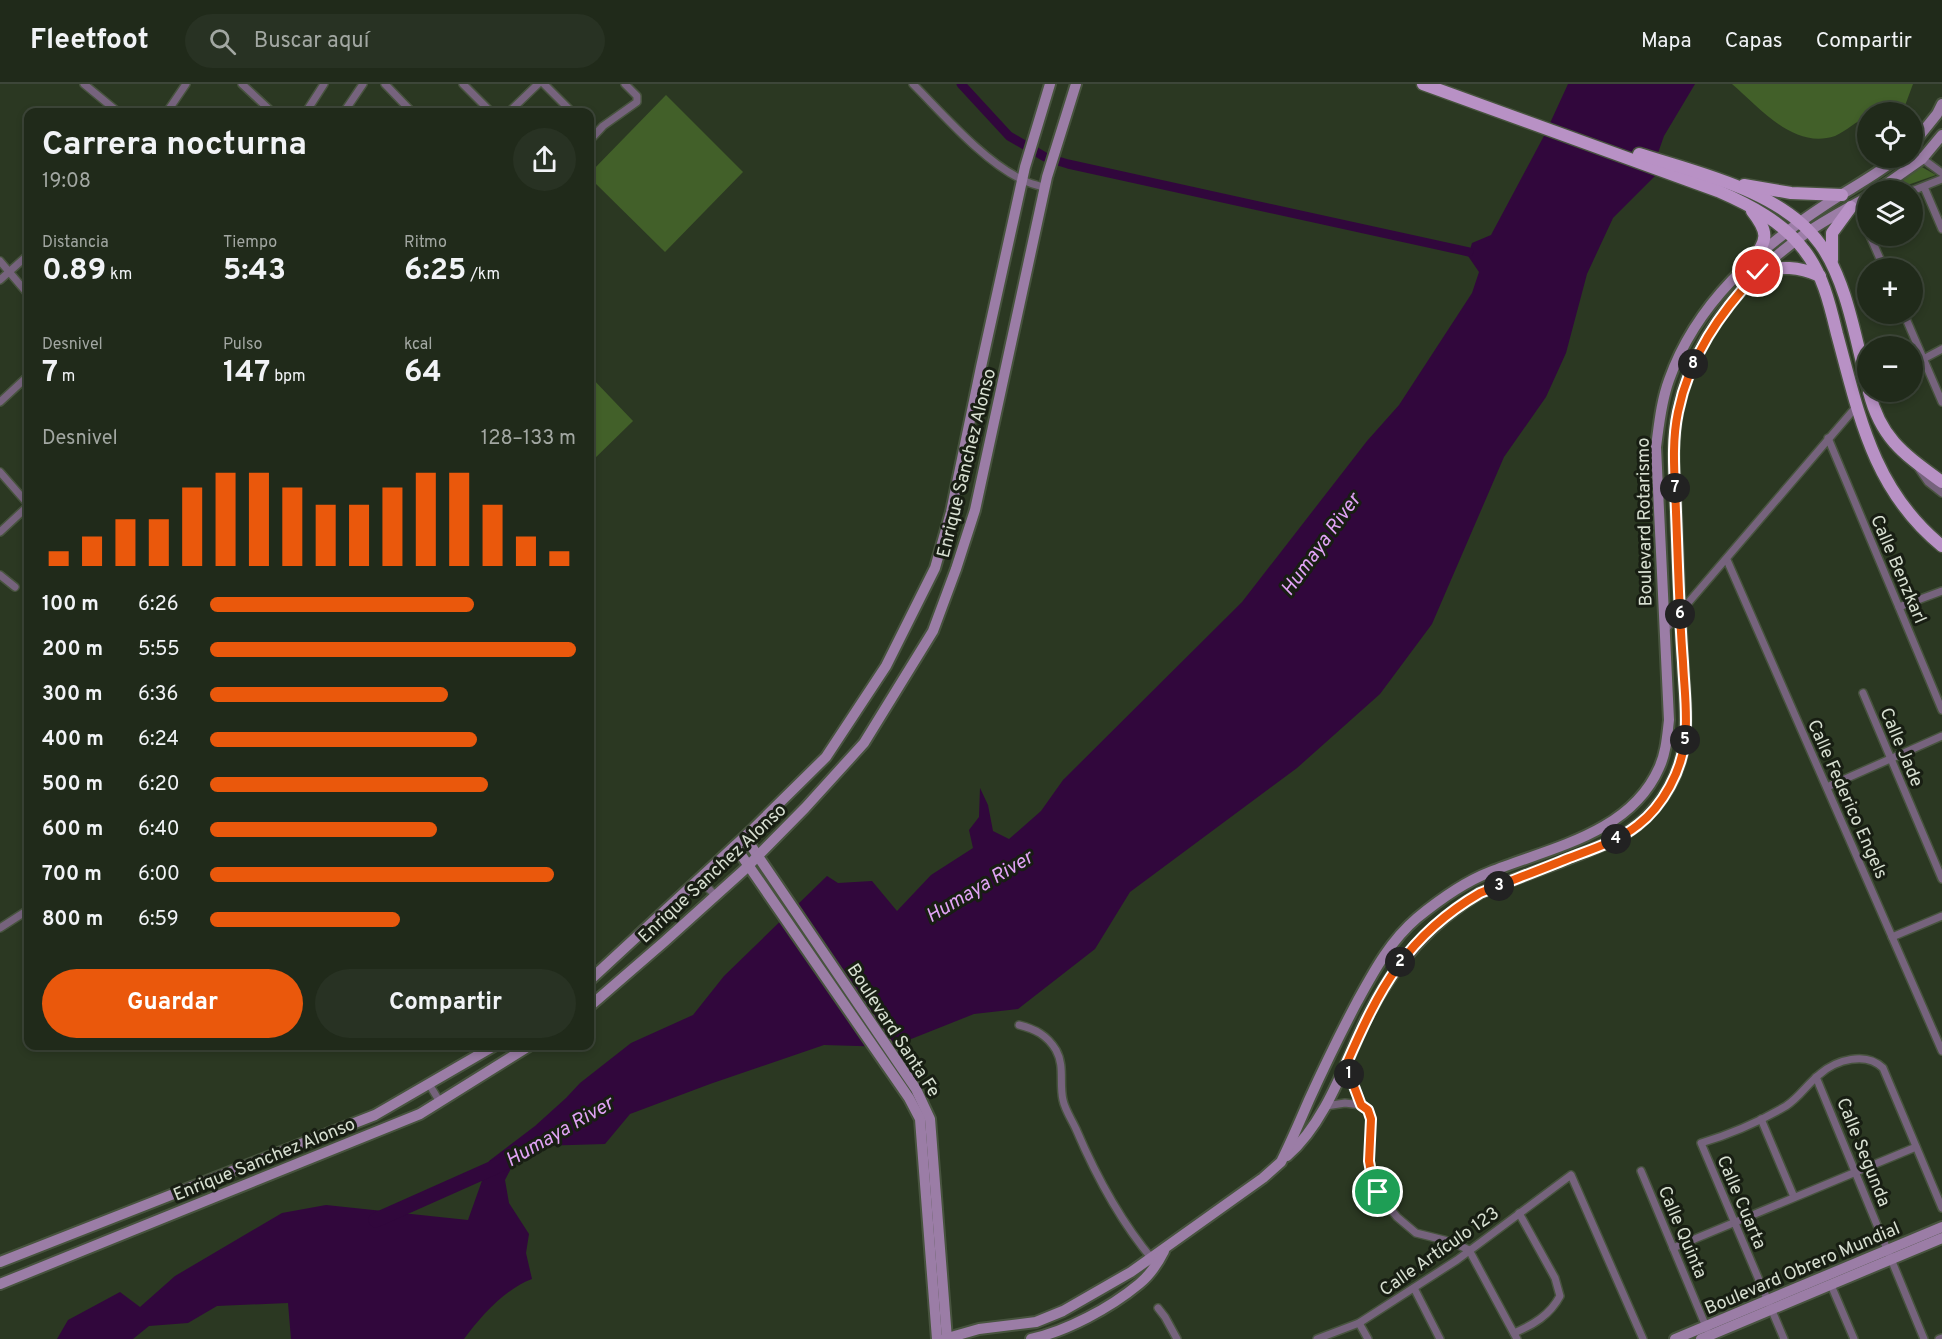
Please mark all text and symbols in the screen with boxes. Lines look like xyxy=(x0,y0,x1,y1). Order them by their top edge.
search box xyxy=(185,14,605,68)
text: Fleetfoot xyxy=(30,23,149,59)
icon: search xyxy=(206,25,239,58)
text: Buscar aquí xyxy=(254,28,369,55)
text: Mapa xyxy=(1641,28,1692,55)
text: Capas xyxy=(1725,28,1783,55)
text: Compartir xyxy=(1816,28,1912,55)
map controls xyxy=(1857,102,1923,402)
button: locate xyxy=(1857,102,1923,168)
text: Carrera nocturna xyxy=(42,125,307,167)
button: share xyxy=(513,128,576,191)
text: 19:08 xyxy=(42,169,91,195)
button: layers xyxy=(1857,180,1923,246)
text: Distancia xyxy=(42,233,109,253)
text: Tiempo xyxy=(223,233,277,253)
text: Ritmo xyxy=(404,233,447,253)
pin xyxy=(1732,246,1783,297)
text: 0.89 xyxy=(42,253,106,290)
text: 5:43 xyxy=(223,253,286,290)
text: 6:25 xyxy=(404,253,466,290)
icon: check xyxy=(1741,255,1774,288)
button: + xyxy=(1857,258,1923,324)
text: km xyxy=(106,265,132,285)
text: /km xyxy=(466,265,500,285)
text: Desnivel xyxy=(42,335,103,355)
text: Pulso xyxy=(223,335,262,355)
text: kcal xyxy=(404,335,432,355)
button: − xyxy=(1857,336,1923,402)
pin: 8 xyxy=(1678,349,1708,379)
text: 8 xyxy=(1688,354,1698,374)
text: 7 xyxy=(42,355,58,392)
text: 147 xyxy=(223,355,270,392)
text: 64 xyxy=(404,355,442,392)
street label: Enrique Sanchez Alonso xyxy=(933,366,1002,560)
text: m xyxy=(58,367,75,387)
text: bpm xyxy=(270,367,306,387)
text: Desnivel xyxy=(42,426,118,452)
text: 128–133 m xyxy=(481,426,576,452)
street label: Boulevard Rotarismo xyxy=(1633,437,1658,607)
pin: 7 xyxy=(1660,473,1690,503)
text: 7 xyxy=(1671,478,1679,498)
water label: Humaya River xyxy=(1276,488,1368,602)
street label: Calle Benzkarl xyxy=(1864,512,1931,627)
text: 100 m xyxy=(42,592,99,618)
text: 6:26 xyxy=(138,592,179,618)
pin: 6 xyxy=(1665,599,1695,629)
text: 6 xyxy=(1675,604,1685,624)
text: 200 m xyxy=(42,637,103,663)
text: 5:55 xyxy=(138,637,180,663)
text: 300 m xyxy=(42,682,103,708)
text: 6:36 xyxy=(138,682,178,708)
street label: Calle Jade xyxy=(1874,705,1928,791)
street label: Calle Federico Engels xyxy=(1801,716,1892,883)
pin: 5 xyxy=(1670,725,1700,755)
text: 400 m xyxy=(42,727,104,753)
text: 6:24 xyxy=(138,727,179,753)
text: 5 xyxy=(1680,730,1690,750)
text: 500 m xyxy=(42,772,103,798)
text: 6:20 xyxy=(138,772,180,798)
street label: Enrique Sanchez Alonso xyxy=(634,799,792,949)
text: 600 m xyxy=(42,817,103,843)
text: 6:40 xyxy=(138,817,180,843)
pin: 4 xyxy=(1601,824,1631,854)
text: 4 xyxy=(1611,829,1621,849)
water label: Humaya River xyxy=(922,845,1040,930)
text: 700 m xyxy=(42,862,102,888)
text: 6:00 xyxy=(138,862,180,888)
pin: 3 xyxy=(1484,871,1514,901)
text: 3 xyxy=(1494,876,1504,896)
text: 800 m xyxy=(42,907,103,933)
text: 6:59 xyxy=(138,907,179,933)
pin: 2 xyxy=(1385,947,1415,977)
text: 2 xyxy=(1395,952,1405,972)
street label: Boulevard Santa Fe xyxy=(841,960,945,1102)
button: Guardar xyxy=(42,969,303,1038)
button: Compartir xyxy=(315,969,576,1038)
pin: 1 xyxy=(1334,1059,1364,1089)
text: 1 xyxy=(1346,1064,1352,1084)
water label: Humaya River xyxy=(501,1091,620,1174)
street label: Calle Segunda xyxy=(1830,1095,1895,1210)
street label: Enrique Sanchez Alonso xyxy=(170,1113,359,1207)
street label: Calle Cuarta xyxy=(1711,1152,1771,1253)
pin xyxy=(1352,1166,1403,1217)
icon: arrive xyxy=(1361,1175,1394,1208)
street label: Calle Quinta xyxy=(1652,1183,1711,1282)
street label: Calle Artículo 123 xyxy=(1375,1202,1504,1302)
street label: Boulevard Obrero Mundial xyxy=(1701,1218,1904,1321)

